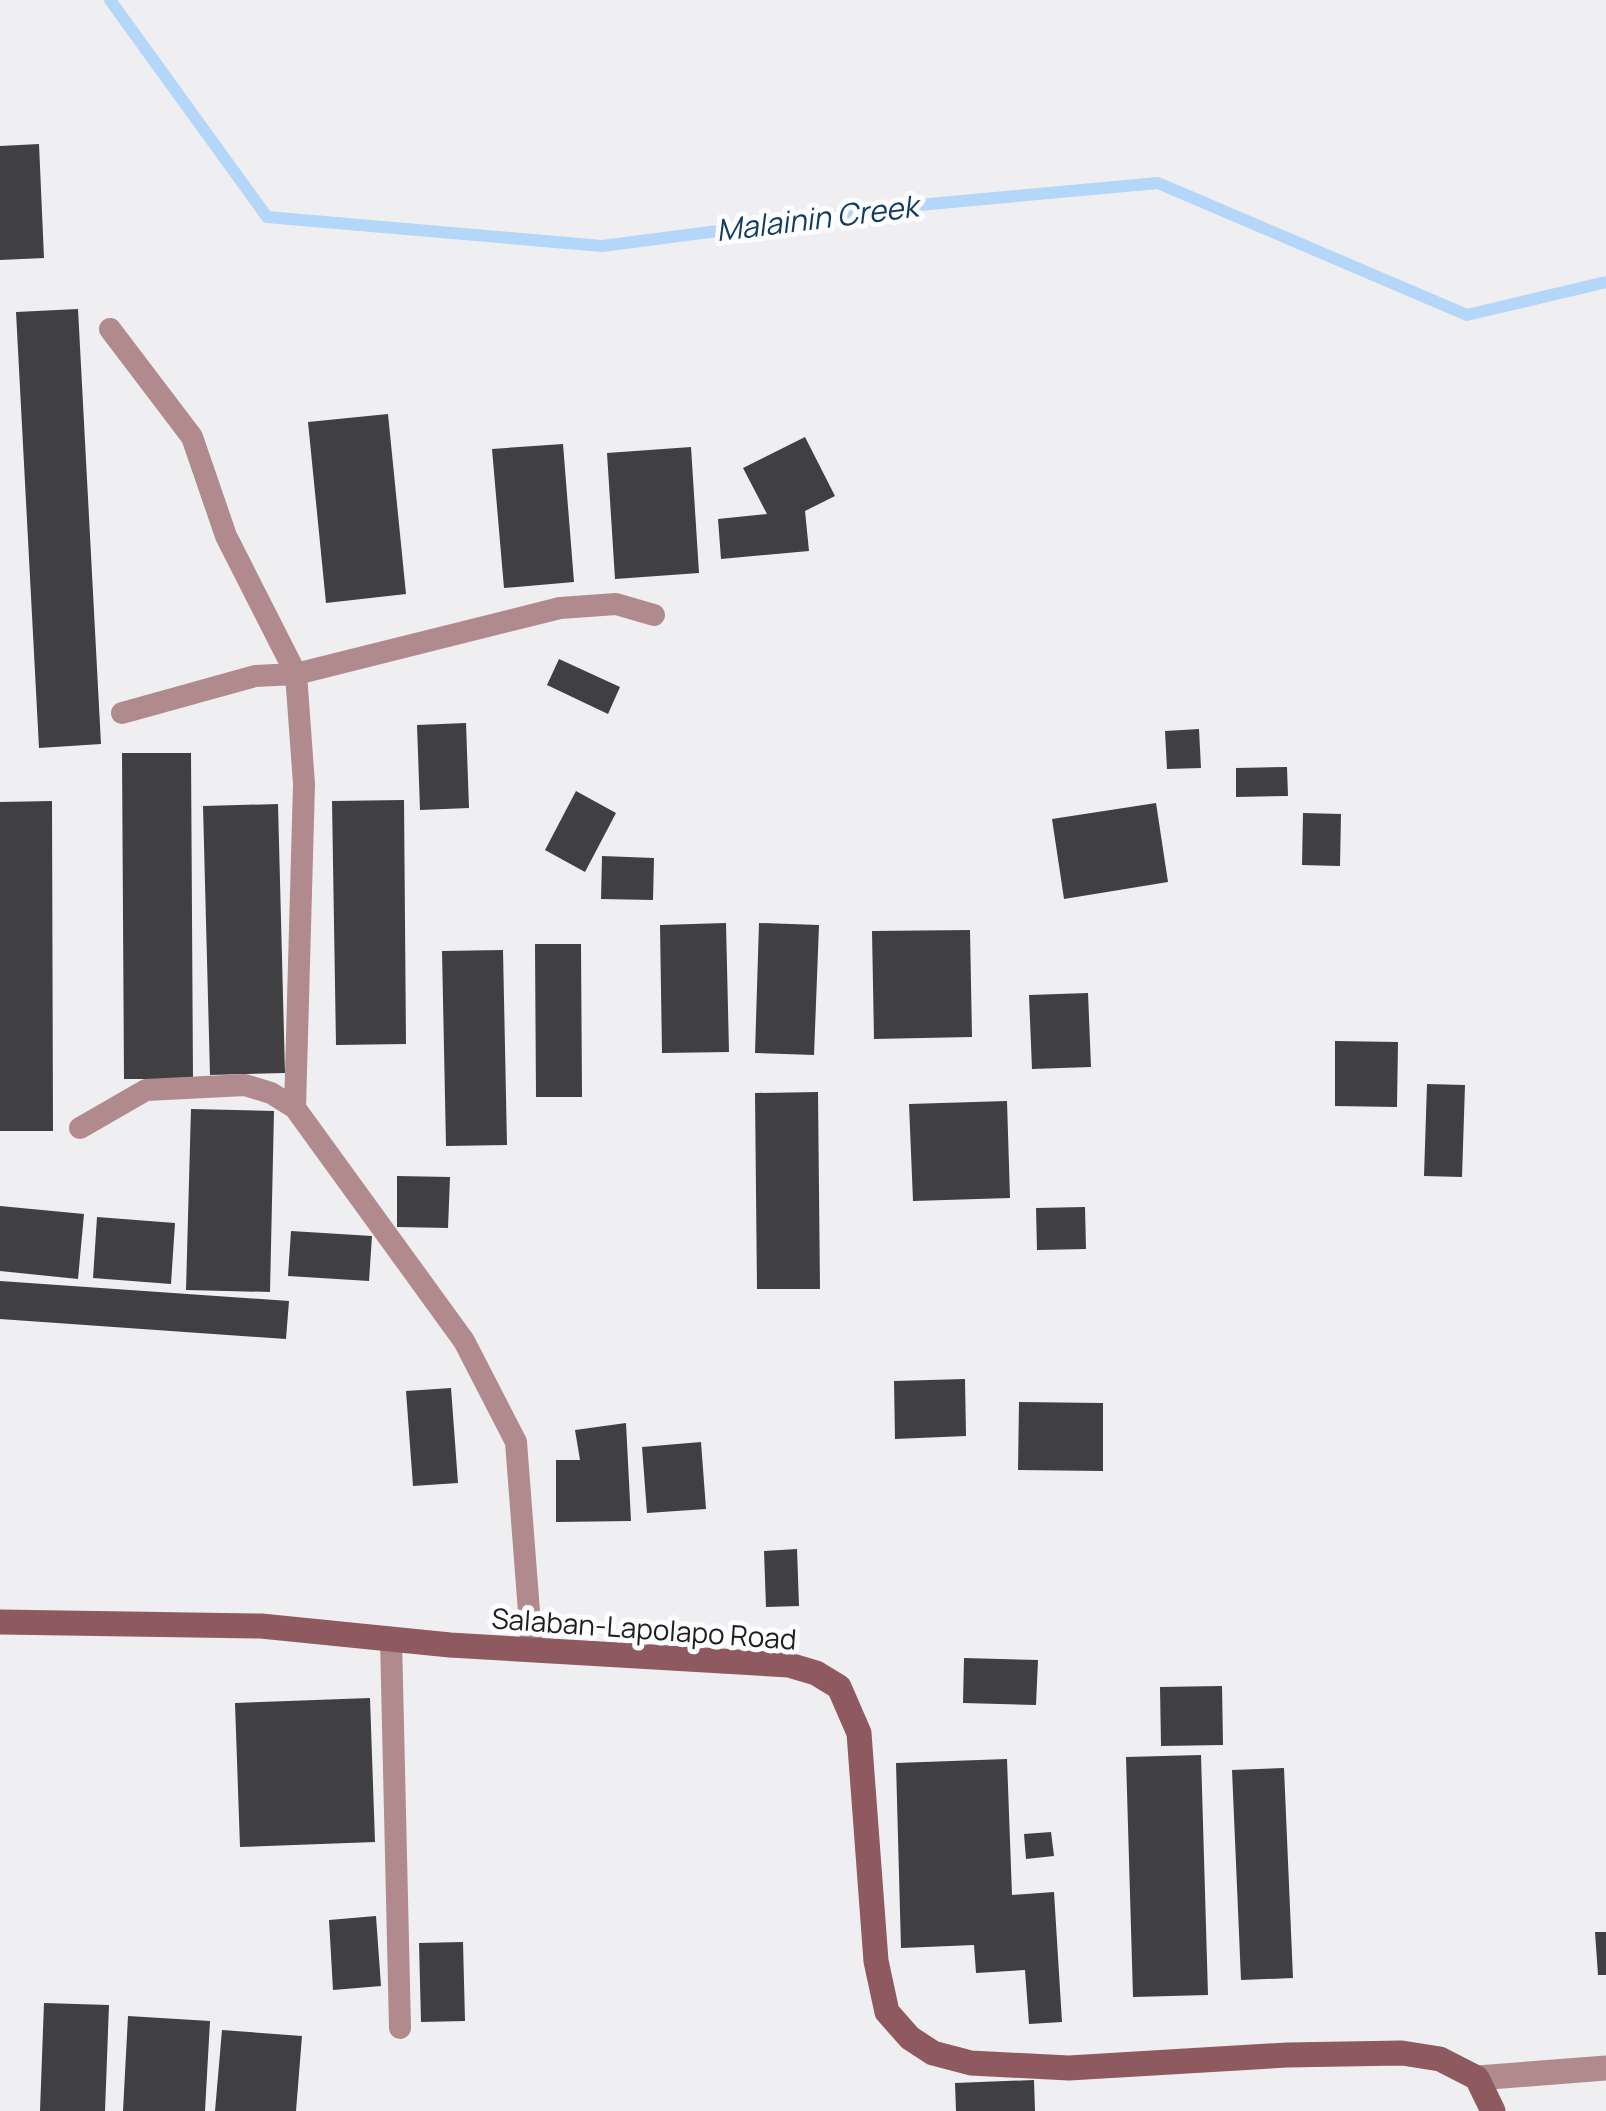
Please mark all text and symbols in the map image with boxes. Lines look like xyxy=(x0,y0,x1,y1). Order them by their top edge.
water label: Malainin Creek xyxy=(714,184,924,250)
street label: Salaban-Lapolapo Road xyxy=(490,1598,798,1658)

